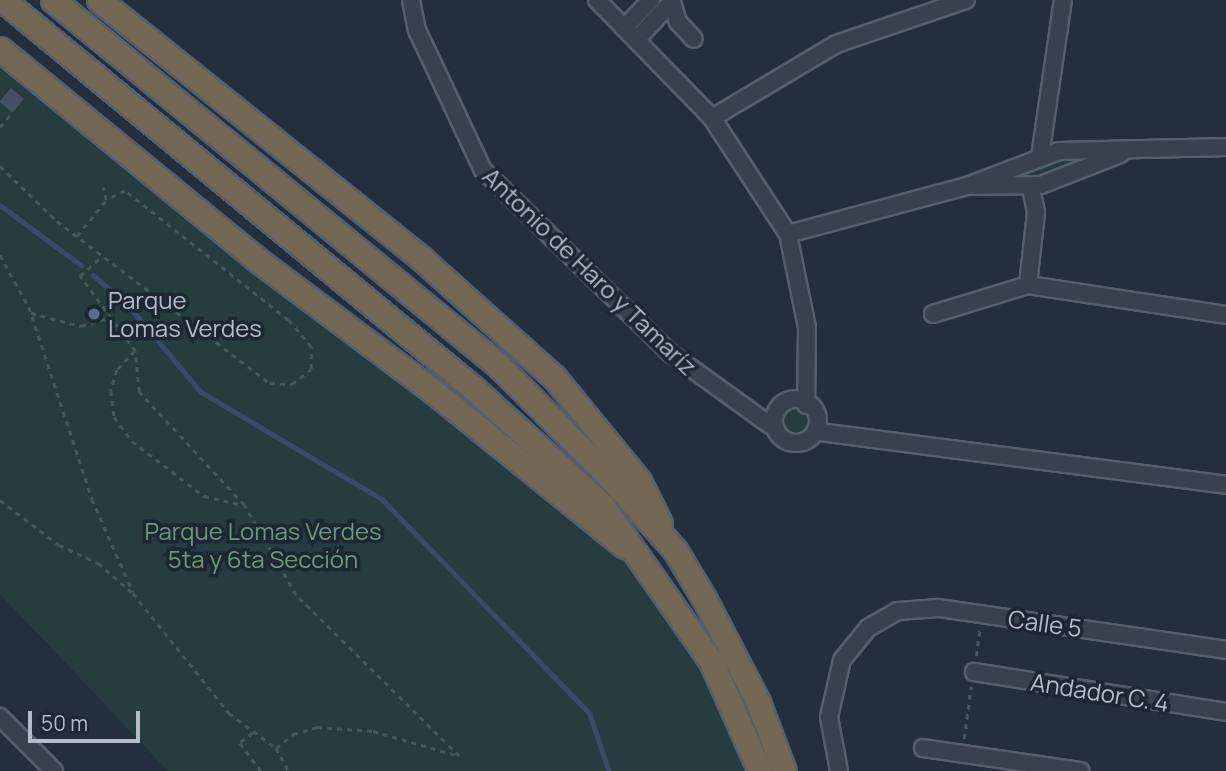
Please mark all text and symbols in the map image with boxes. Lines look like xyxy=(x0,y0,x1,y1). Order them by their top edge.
street label: Antonio de Haro y Tamaríz xyxy=(477,161,703,381)
place label: Parque Lomas Verdes xyxy=(108,286,262,342)
marker: Parque Lomas Verdes xyxy=(86,306,102,322)
park label: Parque Lomas Verdes 5ta y 6ta Sección xyxy=(144,517,382,573)
street label: Calle 5 xyxy=(1006,604,1084,642)
street label: Andador C. 4 xyxy=(1029,667,1171,717)
scale bar xyxy=(32,698,144,742)
text: 50 m xyxy=(41,709,88,737)

